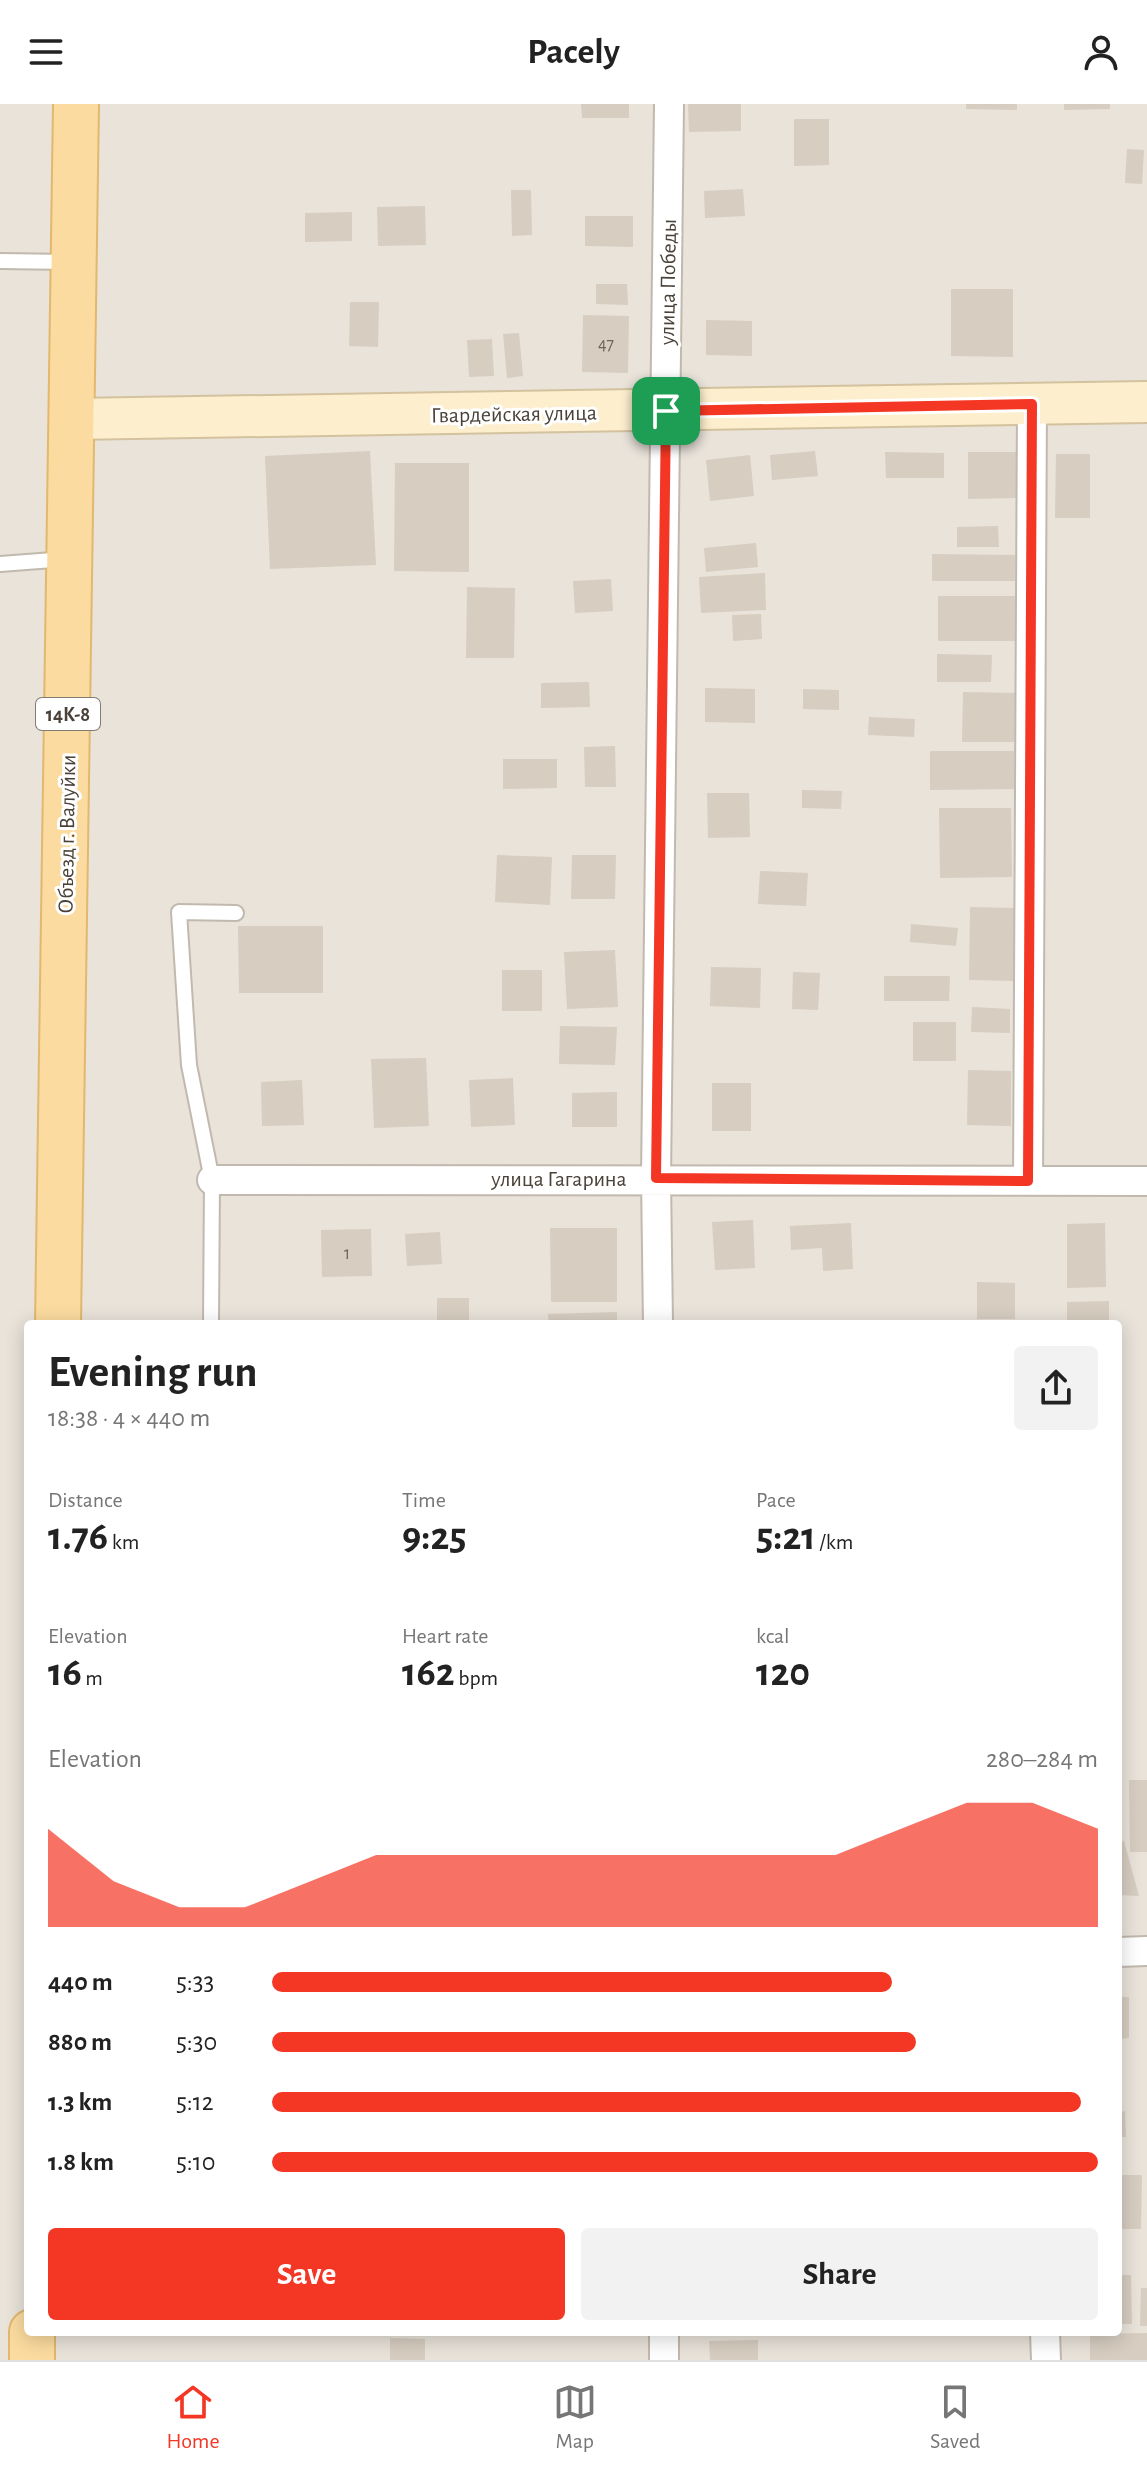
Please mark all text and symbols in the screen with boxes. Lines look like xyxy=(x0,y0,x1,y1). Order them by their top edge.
icon: menu xyxy=(24,30,68,74)
icon: person xyxy=(1079,30,1123,74)
text: Pacely xyxy=(527,34,620,70)
street label: улица Победы xyxy=(656,219,680,346)
house number: 47 xyxy=(598,336,614,354)
pin xyxy=(632,377,700,445)
icon: arrive xyxy=(644,389,688,433)
street label: Гвардейская улица xyxy=(431,402,597,426)
road number: 14К-8 xyxy=(36,698,100,730)
street label: Объезд г. Валуйки xyxy=(55,754,79,914)
street label: улица Гагарина xyxy=(490,1168,627,1190)
house number: 1 xyxy=(344,1245,350,1263)
button: share xyxy=(1014,1346,1098,1430)
text: Evening run xyxy=(48,1351,257,1395)
text: 18:38 · 4 × 440 m xyxy=(48,1405,210,1431)
text: Distance xyxy=(48,1489,123,1511)
text: Time xyxy=(402,1489,446,1511)
text: Pace xyxy=(756,1489,796,1511)
text: 1.76 xyxy=(48,1517,108,1557)
text: 9:25 xyxy=(402,1517,467,1557)
text: 5:21 xyxy=(756,1517,816,1557)
text: km xyxy=(108,1531,139,1553)
text: /km xyxy=(816,1531,853,1553)
text: Elevation xyxy=(48,1625,128,1647)
text: Heart rate xyxy=(402,1625,488,1647)
text: kcal xyxy=(756,1625,790,1647)
text: 16 xyxy=(48,1653,82,1693)
text: 162 xyxy=(402,1653,455,1693)
text: 120 xyxy=(756,1653,810,1693)
text: m xyxy=(82,1667,103,1689)
text: bpm xyxy=(455,1667,498,1689)
text: Elevation xyxy=(48,1746,142,1772)
text: 280–284 m xyxy=(986,1746,1098,1772)
text: 440 m xyxy=(48,1969,113,1995)
text: 5:33 xyxy=(176,1969,214,1995)
text: 880 m xyxy=(48,2029,112,2055)
text: 5:30 xyxy=(176,2029,217,2055)
text: 1.3 km xyxy=(48,2089,112,2115)
text: 5:12 xyxy=(176,2089,214,2115)
text: 1.8 km xyxy=(48,2149,114,2175)
text: 5:10 xyxy=(176,2149,216,2175)
button: Save xyxy=(48,2228,565,2320)
button: Share xyxy=(581,2228,1098,2320)
tab: Home xyxy=(167,2380,220,2454)
tab: Map xyxy=(553,2380,597,2454)
tab: Saved xyxy=(930,2380,980,2454)

